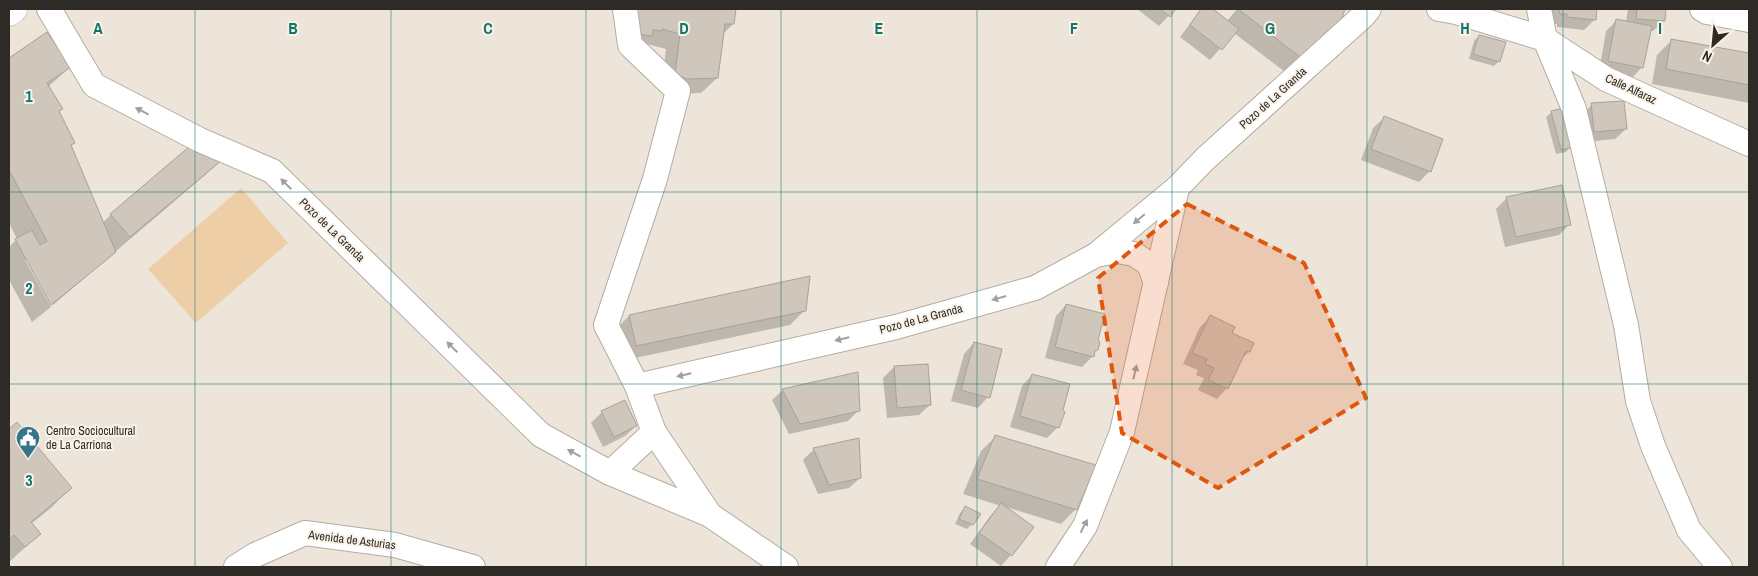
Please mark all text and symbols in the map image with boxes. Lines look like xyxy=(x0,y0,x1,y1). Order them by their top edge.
text: A xyxy=(93,17,103,39)
text: B xyxy=(288,17,298,39)
text: C xyxy=(483,17,493,39)
text: D xyxy=(679,17,689,39)
text: E xyxy=(875,17,884,39)
text: F xyxy=(1070,17,1078,39)
text: G xyxy=(1265,17,1275,39)
text: H xyxy=(1460,17,1470,39)
text: I xyxy=(1658,17,1662,39)
north arrow xyxy=(1688,20,1738,70)
text: N xyxy=(1699,47,1715,66)
street label: Pozo de La Granda xyxy=(1236,63,1310,133)
street label: Calle Alfaraz xyxy=(1603,70,1659,108)
text: 1 xyxy=(25,85,33,107)
one-way arrow xyxy=(136,106,149,115)
one-way arrow xyxy=(280,179,292,191)
street label: Pozo de La Granda xyxy=(296,195,369,266)
one-way arrow xyxy=(1134,213,1146,225)
text: 2 xyxy=(25,277,33,299)
one-way arrow xyxy=(992,294,1007,302)
street label: Pozo de La Granda xyxy=(878,300,965,338)
one-way arrow xyxy=(835,335,850,343)
one-way arrow xyxy=(446,341,458,353)
one-way arrow xyxy=(1132,364,1140,380)
one-way arrow xyxy=(676,371,692,379)
place label: Centro Sociocultural de La Carriona xyxy=(46,423,135,453)
public building icon: Centro Sociocultural de La Carriona xyxy=(15,425,41,459)
one-way arrow xyxy=(566,449,581,457)
text: 3 xyxy=(25,469,33,491)
one-way arrow xyxy=(1080,519,1088,533)
street label: Avenida de Asturias xyxy=(306,527,397,553)

